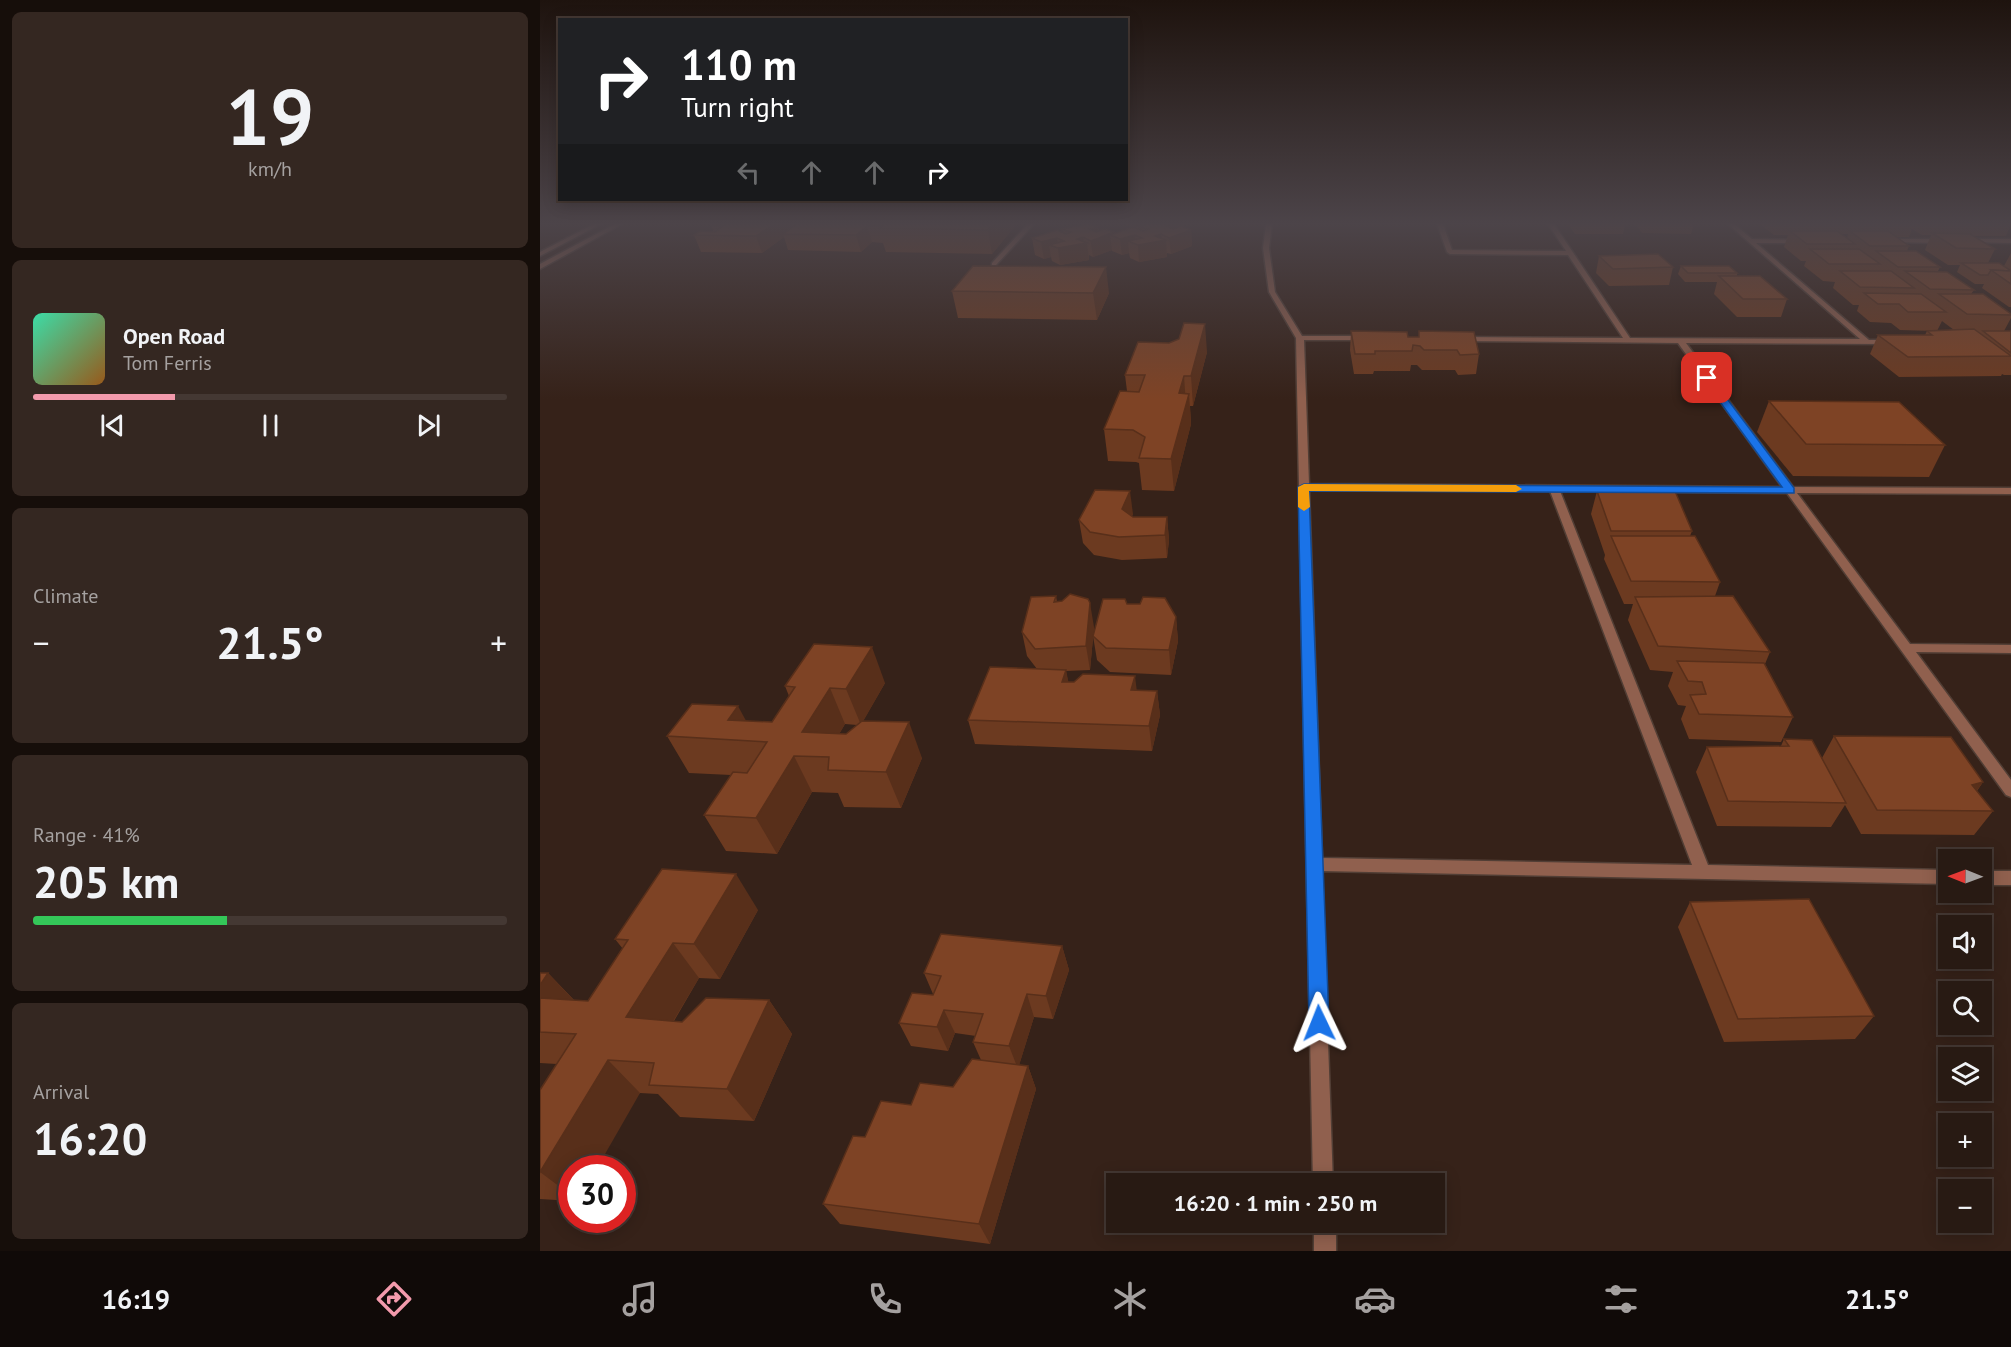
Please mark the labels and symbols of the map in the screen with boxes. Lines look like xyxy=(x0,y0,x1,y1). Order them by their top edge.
pin xyxy=(1681,352,1732,403)
north arrow xyxy=(1938,849,1992,903)
position arrow xyxy=(1287,991,1351,1055)
speed limit sign: 30 xyxy=(558,1155,636,1233)

